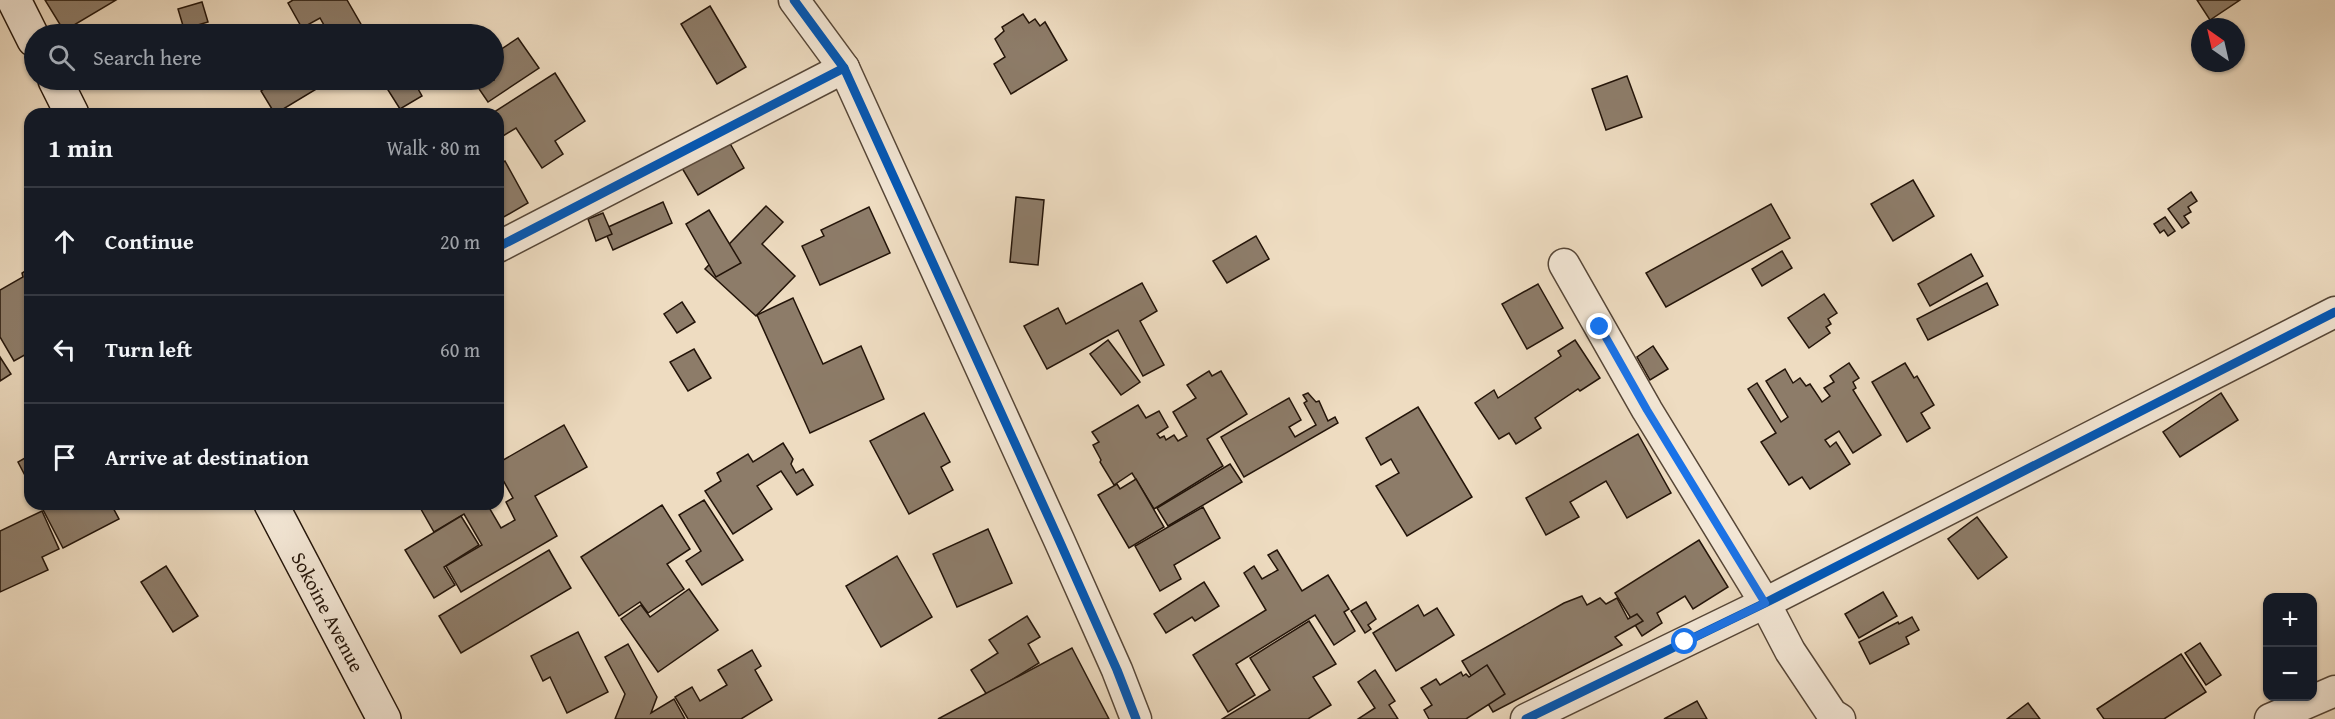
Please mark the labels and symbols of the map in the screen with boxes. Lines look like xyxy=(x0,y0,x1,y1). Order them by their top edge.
north arrow xyxy=(2191,18,2245,72)
route end xyxy=(1586,313,1612,339)
street label: Sokoine Avenue xyxy=(285,547,372,677)
route start xyxy=(1671,628,1697,654)

